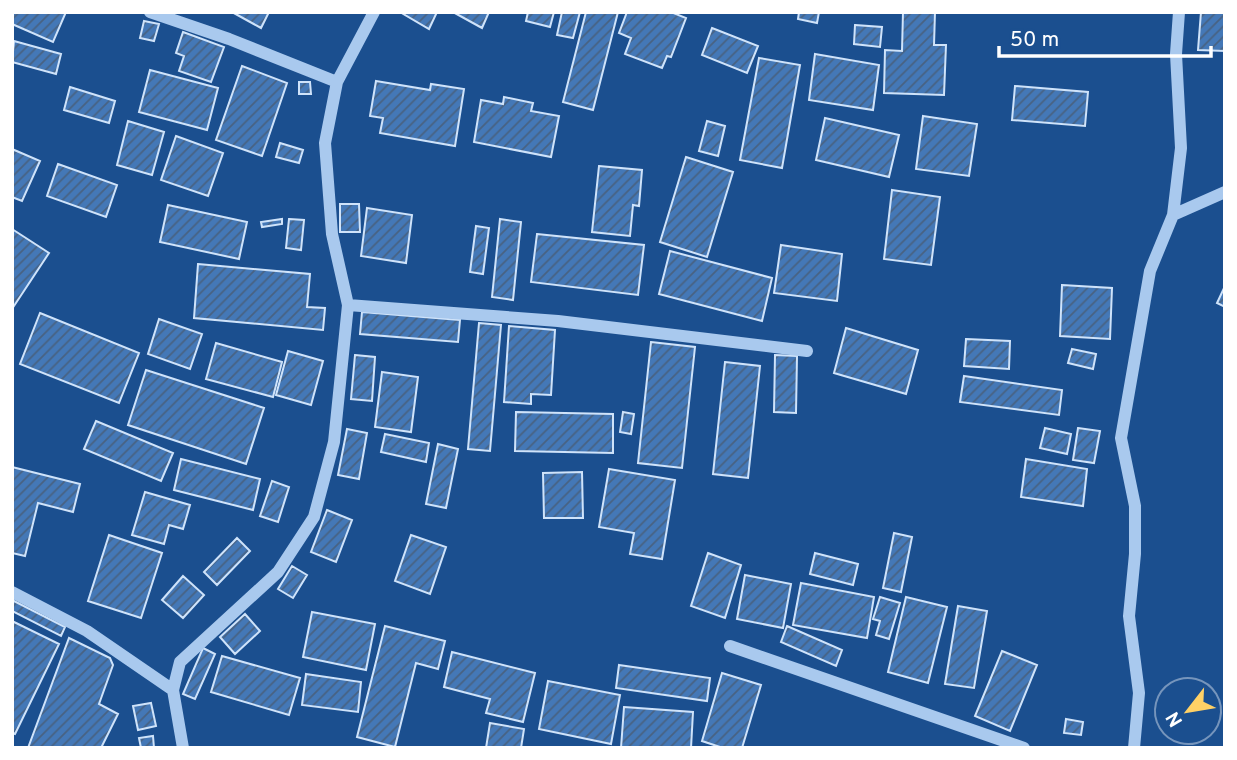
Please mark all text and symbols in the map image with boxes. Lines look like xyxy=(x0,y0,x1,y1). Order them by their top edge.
scale bar xyxy=(999,14,1211,58)
text: 50 m xyxy=(1010,27,1059,54)
north arrow xyxy=(1153,676,1223,746)
text: N xyxy=(1161,707,1189,731)

